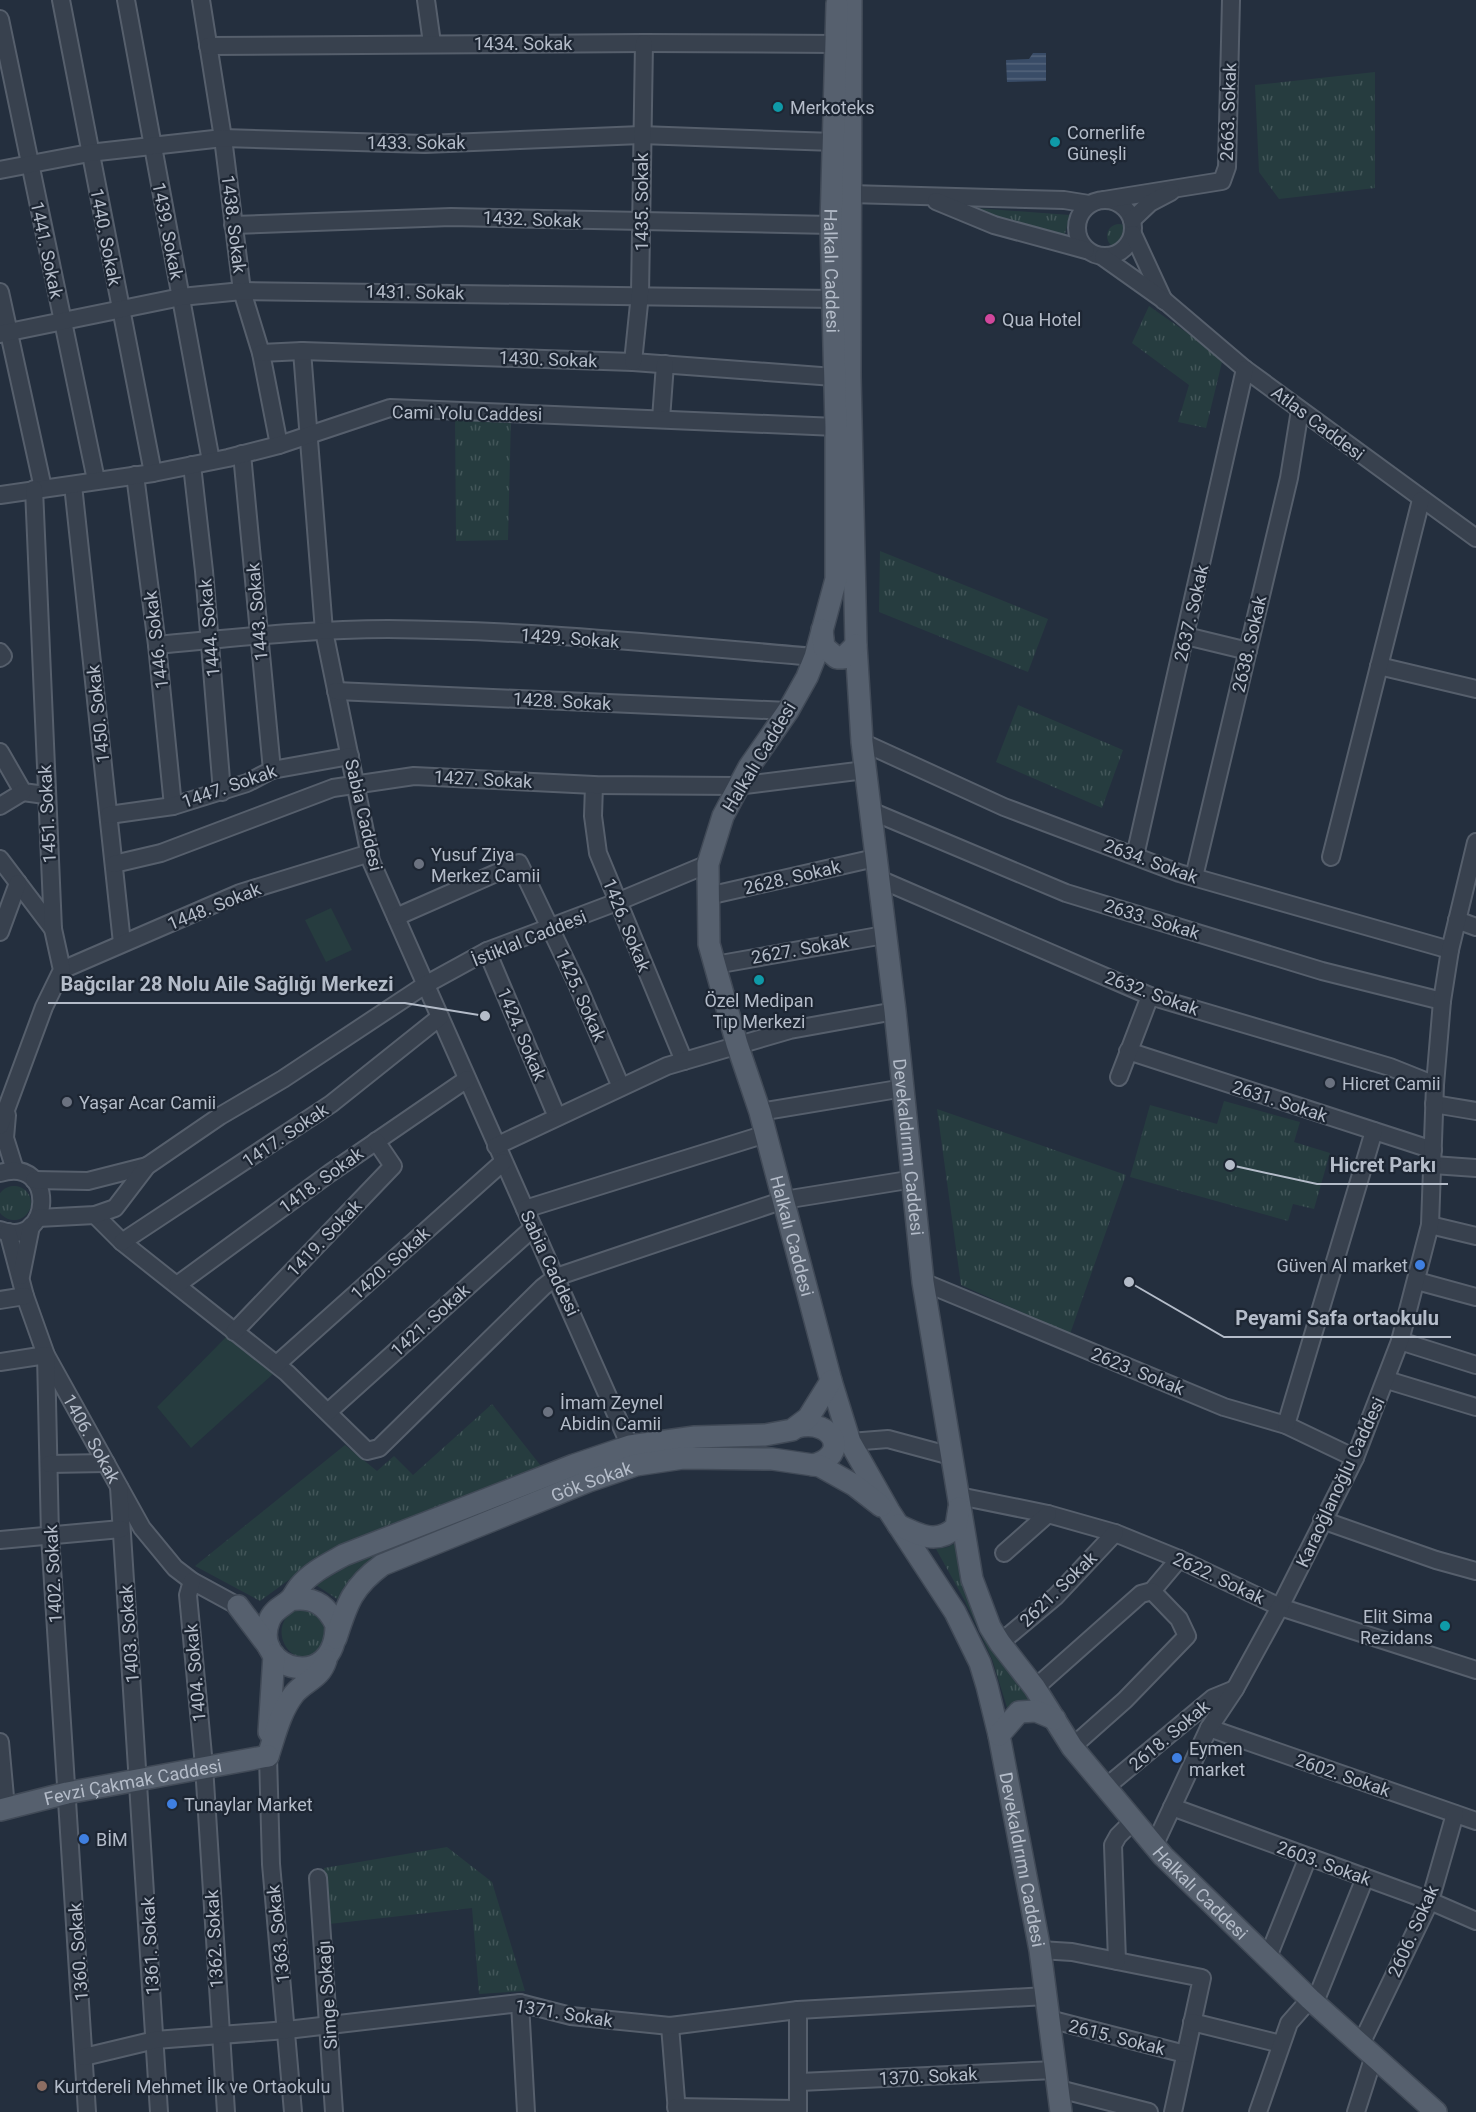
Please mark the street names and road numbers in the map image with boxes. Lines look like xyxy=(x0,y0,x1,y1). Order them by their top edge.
street label: 1434. Sokak xyxy=(474,33,573,54)
street label: 2663. Sokak xyxy=(1216,61,1240,162)
street label: 1433. Sokak xyxy=(367,132,466,153)
street label: 1435. Sokak xyxy=(631,152,652,251)
street label: 1438. Sokak xyxy=(218,174,251,275)
street label: 1439. Sokak xyxy=(148,181,188,282)
street label: 1440. Sokak xyxy=(86,187,126,288)
street label: 1441. Sokak xyxy=(26,200,68,301)
street label: 1432. Sokak xyxy=(482,207,583,231)
street label: Halkalı Caddesi xyxy=(820,208,844,333)
street label: 1431. Sokak xyxy=(365,281,465,303)
street label: 1430. Sokak xyxy=(498,347,599,371)
street label: Atlas Caddesi xyxy=(1268,381,1368,465)
street label: Cami Yolu Caddesi xyxy=(392,401,542,425)
street label: 1443. Sokak xyxy=(242,561,272,662)
street label: 2637. Sokak xyxy=(1170,562,1213,663)
street label: 1444. Sokak xyxy=(194,577,224,678)
street label: 1446. Sokak xyxy=(139,589,172,690)
street label: 2638. Sokak xyxy=(1228,593,1271,694)
street label: 1429. Sokak xyxy=(520,624,621,652)
street label: 1450. Sokak xyxy=(82,663,114,764)
street label: 1428. Sokak xyxy=(512,688,613,714)
street label: Halkalı Caddesi xyxy=(718,698,800,816)
street label: Sabia Caddesi xyxy=(341,757,387,873)
street label: 1447. Sokak xyxy=(179,760,280,812)
street label: 1451. Sokak xyxy=(34,763,60,864)
street label: 1427. Sokak xyxy=(433,766,534,792)
street label: 2634. Sokak xyxy=(1101,834,1202,888)
street label: 2628. Sokak xyxy=(742,855,843,898)
street label: 1426. Sokak xyxy=(599,875,656,975)
street label: 1448. Sokak xyxy=(164,877,264,934)
street label: 2633. Sokak xyxy=(1102,895,1203,944)
street label: İstiklal Caddesi xyxy=(469,905,589,971)
street label: 2627. Sokak xyxy=(750,930,851,968)
street label: 1425. Sokak xyxy=(551,946,611,1045)
street label: 2632. Sokak xyxy=(1102,966,1203,1020)
street label: 1424. Sokak xyxy=(493,984,551,1084)
street label: Devekaldırımı Caddesi xyxy=(889,1058,929,1236)
street label: 2631. Sokak xyxy=(1230,1076,1331,1127)
street label: 1417. Sokak xyxy=(238,1098,332,1171)
street label: 1418. Sokak xyxy=(275,1142,368,1217)
street label: Halkalı Caddesi xyxy=(767,1173,819,1299)
street label: 1419. Sokak xyxy=(282,1195,366,1281)
street label: Sabia Caddesi xyxy=(516,1207,584,1319)
street label: 1420. Sokak xyxy=(346,1222,434,1304)
street label: 1421. Sokak xyxy=(386,1279,474,1361)
street label: 2623. Sokak xyxy=(1088,1343,1188,1400)
street label: 1406. Sokak xyxy=(59,1390,126,1487)
street label: Karaoğlanoğlu Caddesi xyxy=(1291,1394,1389,1570)
street label: Gök Sokak xyxy=(548,1456,636,1506)
street label: 1402. Sokak xyxy=(40,1523,66,1624)
street label: 2621. Sokak xyxy=(1015,1547,1101,1631)
street label: 2622. Sokak xyxy=(1170,1548,1269,1609)
street label: 1403. Sokak xyxy=(115,1583,143,1684)
street label: 1404. Sokak xyxy=(180,1622,210,1723)
street label: 2618. Sokak xyxy=(1124,1695,1214,1775)
street label: 2602. Sokak xyxy=(1293,1749,1394,1801)
street label: Fevzi Çakmak Caddesi xyxy=(42,1754,223,1809)
street label: Devekaldırımı Caddesi xyxy=(996,1770,1050,1949)
street label: 2603. Sokak xyxy=(1274,1836,1375,1890)
street label: Halkalı Caddesi xyxy=(1149,1842,1253,1943)
street label: 2606. Sokak xyxy=(1383,1881,1443,1980)
street label: 1363. Sokak xyxy=(262,1883,294,1984)
street label: 1362. Sokak xyxy=(201,1888,227,1989)
street label: 1361. Sokak xyxy=(137,1895,163,1996)
street label: 1360. Sokak xyxy=(64,1901,92,2002)
street label: Simge Sokağı xyxy=(313,1940,341,2050)
street label: 1371. Sokak xyxy=(514,1995,615,2031)
street label: 2615. Sokak xyxy=(1067,2015,1168,2059)
street label: 1370. Sokak xyxy=(878,2063,979,2089)

